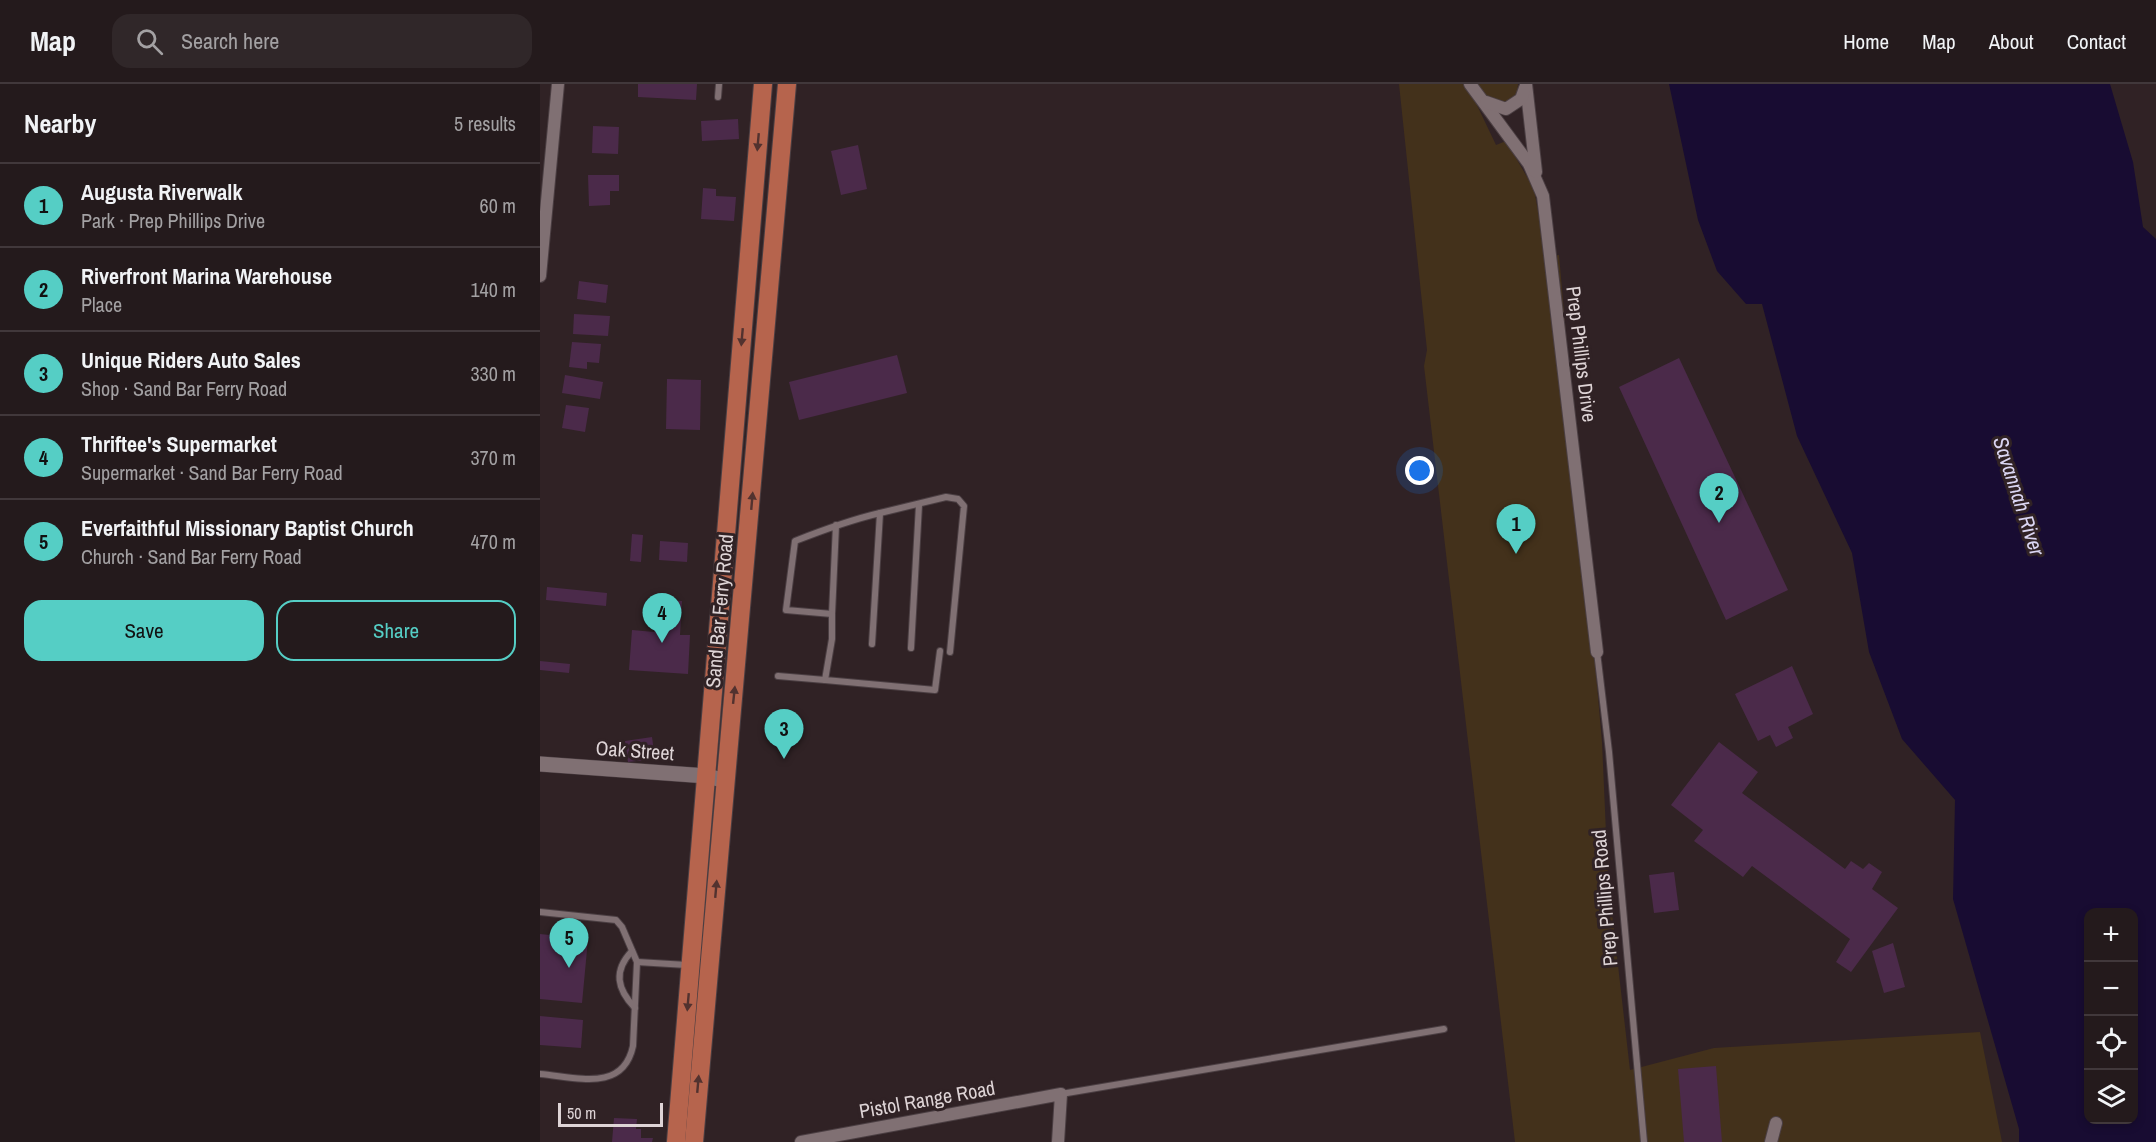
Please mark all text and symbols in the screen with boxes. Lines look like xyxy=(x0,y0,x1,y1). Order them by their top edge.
search box xyxy=(112,14,532,68)
text: Map xyxy=(30,22,76,60)
icon: search xyxy=(133,25,166,58)
text: Search here xyxy=(181,26,279,56)
text: Home xyxy=(1843,27,1889,56)
text: Map xyxy=(1922,27,1956,56)
text: About xyxy=(1989,27,2034,56)
text: Contact xyxy=(2067,27,2126,56)
text: Nearby xyxy=(24,106,96,141)
text: 5 results xyxy=(454,110,516,137)
one-way arrow xyxy=(753,133,763,152)
text: Augusta Riverwalk xyxy=(81,177,242,207)
text: 1 xyxy=(39,192,48,219)
text: 60 m xyxy=(480,192,516,219)
text: Park · Prep Phillips Drive xyxy=(81,207,265,234)
text: Riverfront Marina Warehouse xyxy=(81,261,332,291)
text: 2 xyxy=(39,276,48,303)
text: 140 m xyxy=(470,276,516,303)
street label: Prep Phillips Drive xyxy=(1560,284,1604,424)
text: Place xyxy=(81,291,122,318)
one-way arrow xyxy=(737,327,747,346)
text: Unique Riders Auto Sales xyxy=(81,345,301,375)
text: 3 xyxy=(39,360,48,387)
text: 330 m xyxy=(470,360,516,387)
text: Shop · Sand Bar Ferry Road xyxy=(81,375,287,402)
text: Thriftee's Supermarket xyxy=(81,429,277,459)
water label: Savannah River xyxy=(1986,433,2052,560)
text: 4 xyxy=(39,444,48,471)
text: 370 m xyxy=(470,444,516,471)
your location xyxy=(1405,456,1434,485)
text: Supermarket · Sand Bar Ferry Road xyxy=(81,459,343,486)
pin: 2 xyxy=(1700,474,1738,523)
one-way arrow xyxy=(747,492,757,511)
pin: 1 xyxy=(1496,504,1536,554)
text: Everfaithful Missionary Baptist Church xyxy=(81,513,414,543)
text: 5 xyxy=(39,528,48,555)
text: 470 m xyxy=(470,528,516,555)
street label: Sand Bar Ferry Road xyxy=(699,533,739,689)
text: Church · Sand Bar Ferry Road xyxy=(81,543,302,570)
pin: 4 xyxy=(642,594,682,643)
button: Save xyxy=(24,600,264,661)
button: Share xyxy=(276,600,516,661)
one-way arrow xyxy=(729,686,739,705)
pin: 3 xyxy=(764,710,804,759)
street label: Oak Street xyxy=(595,734,675,766)
street label: Prep Phillips Road xyxy=(1585,829,1623,967)
one-way arrow xyxy=(711,880,721,899)
map controls xyxy=(2084,908,2138,1124)
button: + xyxy=(2084,908,2138,962)
pin: 5 xyxy=(549,918,588,968)
button: − xyxy=(2084,962,2138,1016)
one-way arrow xyxy=(683,993,692,1012)
button: locate xyxy=(2084,1016,2138,1070)
button: layers xyxy=(2084,1070,2138,1124)
one-way arrow xyxy=(693,1074,703,1093)
street label: Pistol Range Road xyxy=(857,1074,997,1124)
scale bar xyxy=(558,1100,663,1128)
text: 50 m xyxy=(567,1102,596,1124)

